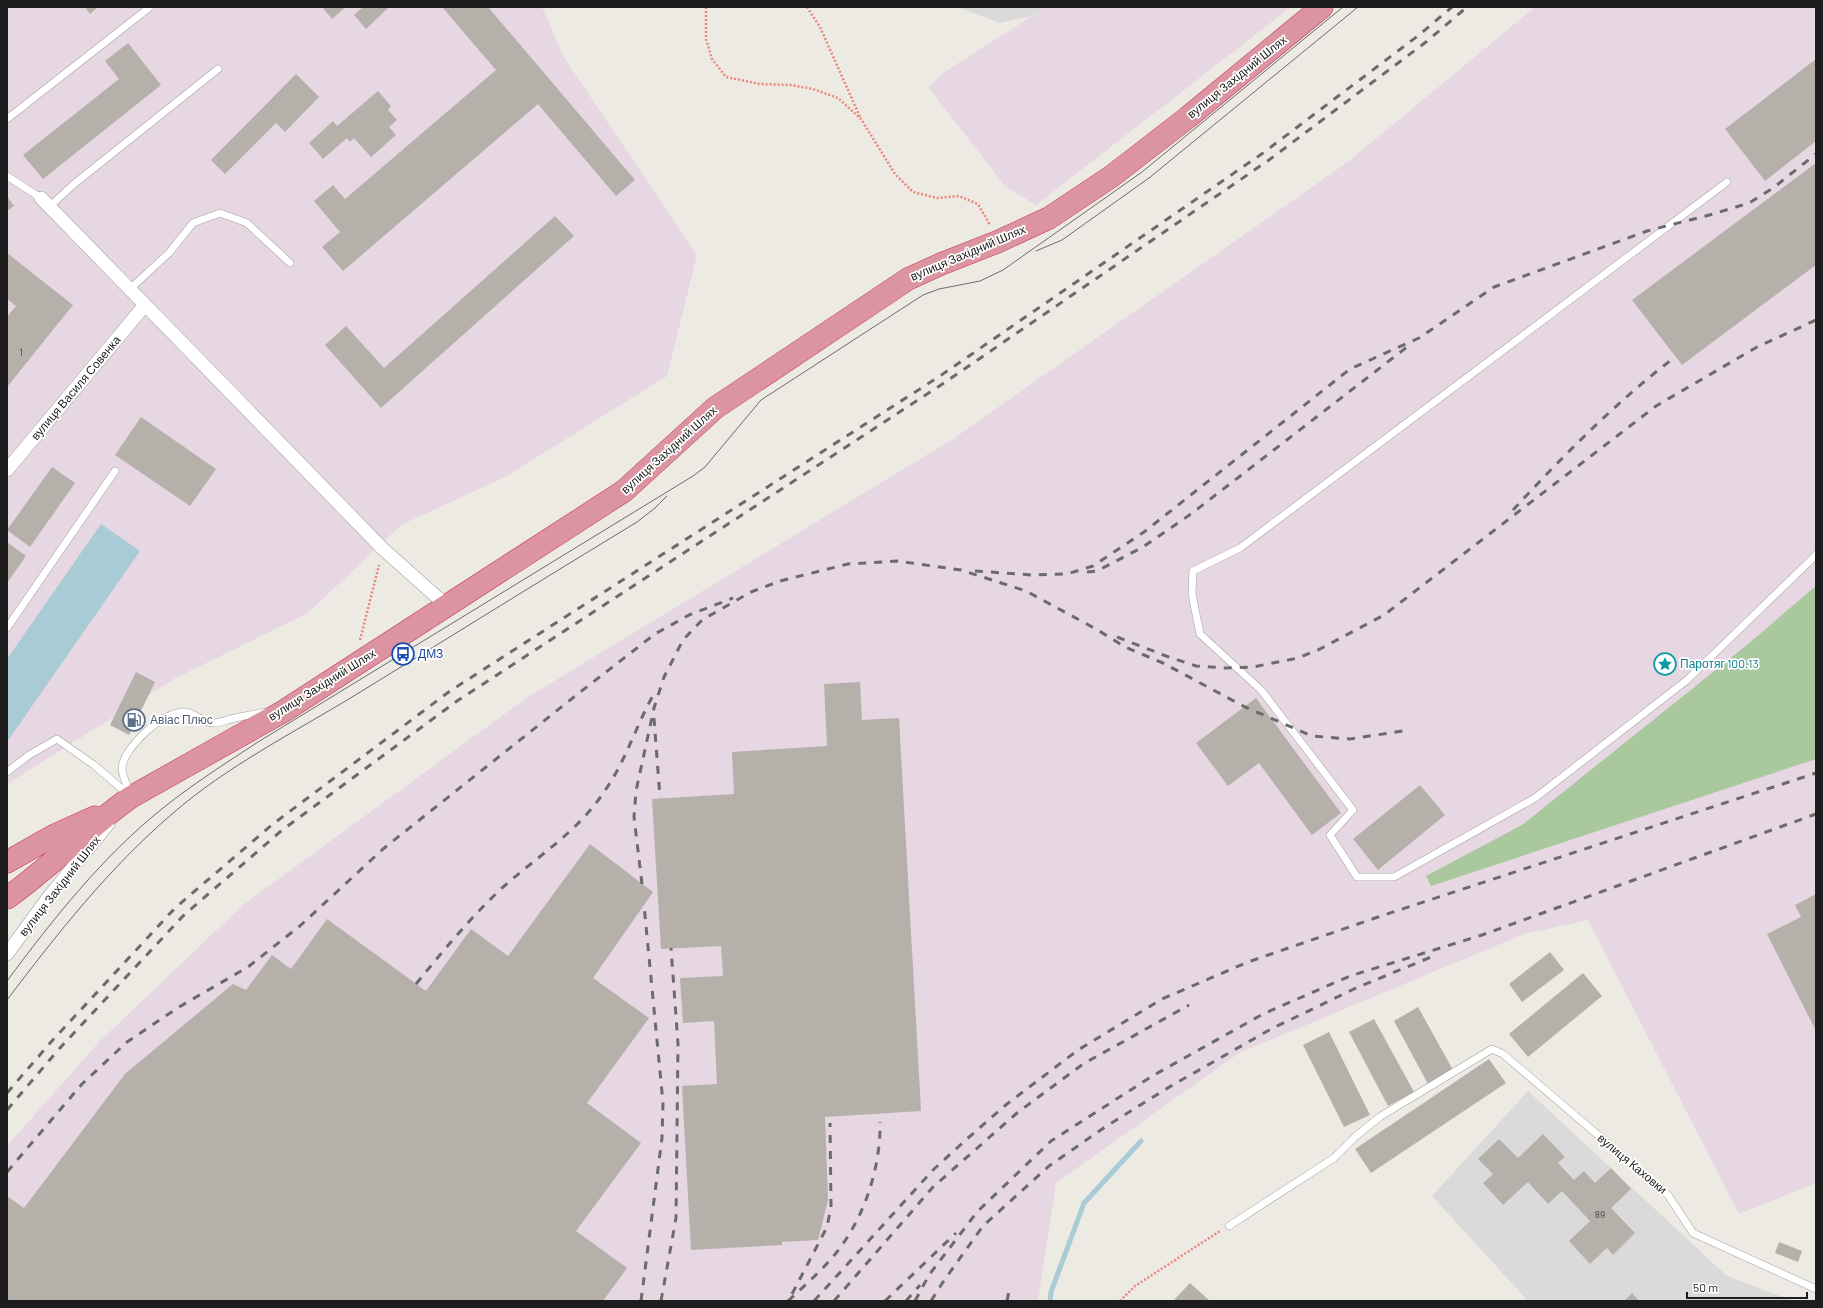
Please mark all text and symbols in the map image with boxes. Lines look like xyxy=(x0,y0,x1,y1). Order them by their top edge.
street label: вулиця Західний Шлях xyxy=(1184,32,1290,121)
street label: вулиця Західний Шлях xyxy=(908,221,1028,284)
street label: вулиця Василя Совенка xyxy=(28,332,124,443)
house number: 1 xyxy=(19,346,23,358)
street label: вулиця Західний Шлях xyxy=(618,403,720,497)
bus stop icon: ДМЗ xyxy=(390,641,416,667)
street label: вулиця Західний Шлях xyxy=(265,645,378,724)
place label: ДМЗ xyxy=(418,646,443,661)
place icon: Паротяг 100.13 xyxy=(1652,651,1678,677)
place label: Паротяг 100.13 xyxy=(1680,656,1759,671)
fuel station icon: Авіас Плюс xyxy=(121,707,147,733)
place label: Авіас Плюс xyxy=(150,712,213,726)
street label: вулиця Західний Шлях xyxy=(16,832,104,939)
street label: вулиця Каховки xyxy=(1595,1130,1670,1197)
house number: 89 xyxy=(1595,1208,1605,1220)
scale bar xyxy=(1687,1274,1807,1300)
text: 50 m xyxy=(1693,1280,1718,1294)

